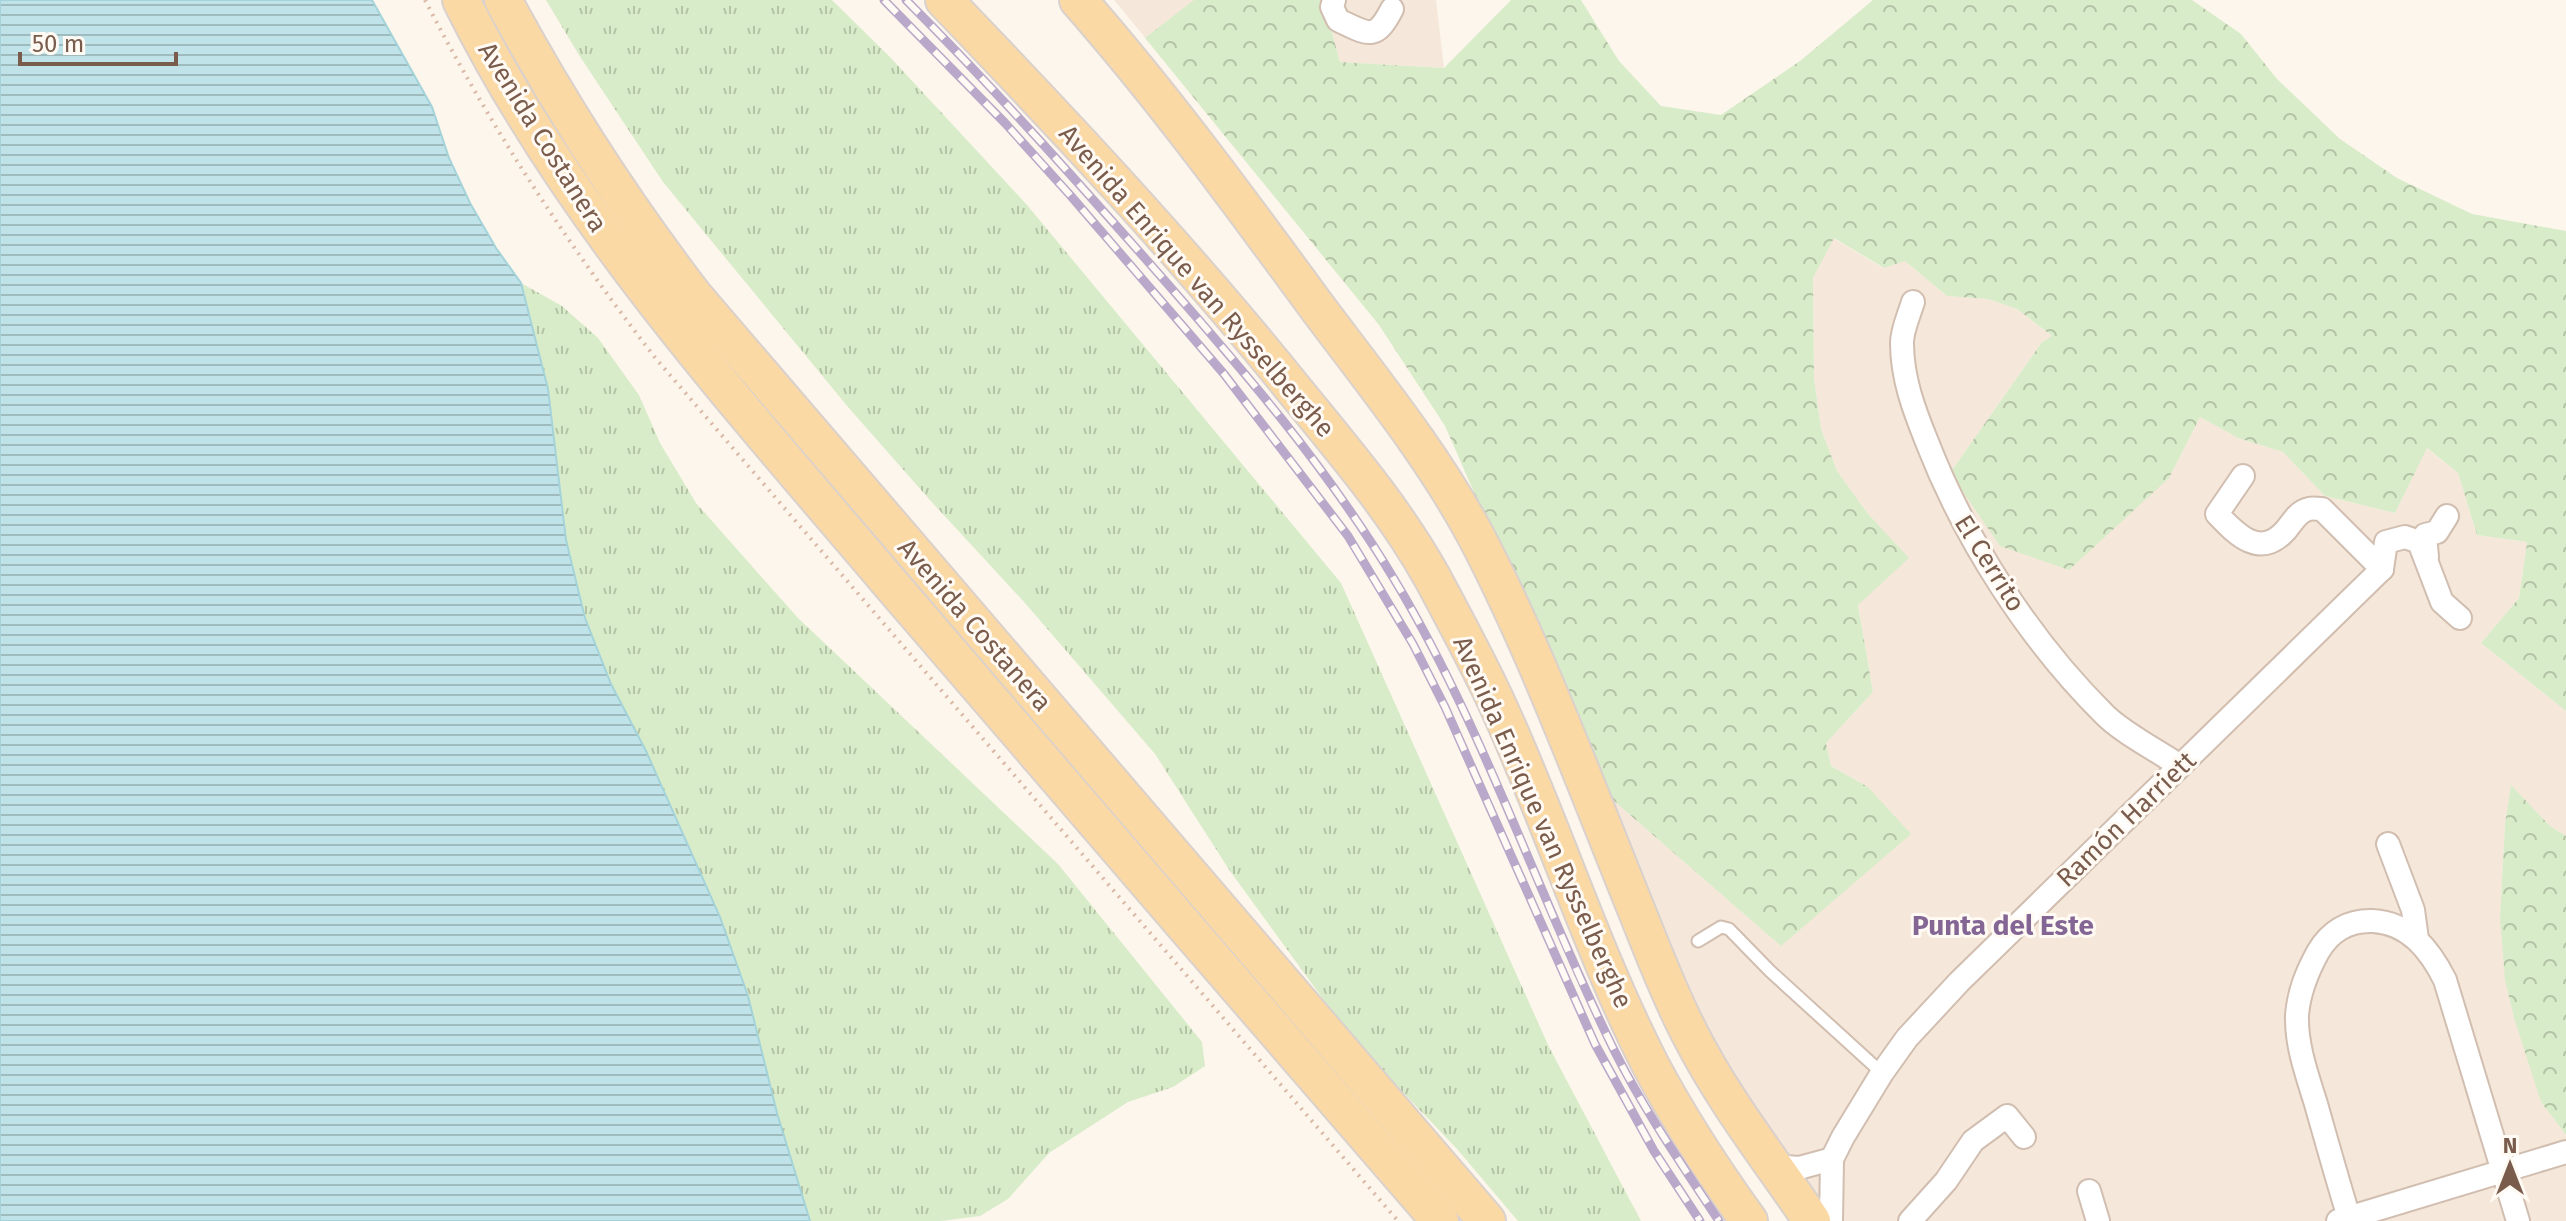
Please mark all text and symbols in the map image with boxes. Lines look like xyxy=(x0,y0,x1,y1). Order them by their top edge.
scale bar xyxy=(20,16,176,66)
text: 50 m xyxy=(32,30,84,58)
street label: Avenida Costanera xyxy=(472,36,614,238)
street label: Avenida Enrique van Rysselberghe xyxy=(1052,119,1341,444)
street label: El Cerrito xyxy=(1948,509,2031,617)
street label: Avenida Costanera xyxy=(891,533,1058,718)
street label: Avenida Enrique van Rysselberghe xyxy=(1446,631,1639,1013)
street label: Ramón Harriett xyxy=(2050,745,2203,894)
district label: Punta del Este xyxy=(1912,909,2094,942)
north arrow xyxy=(2470,1125,2550,1205)
text: N xyxy=(2503,1132,2517,1159)

